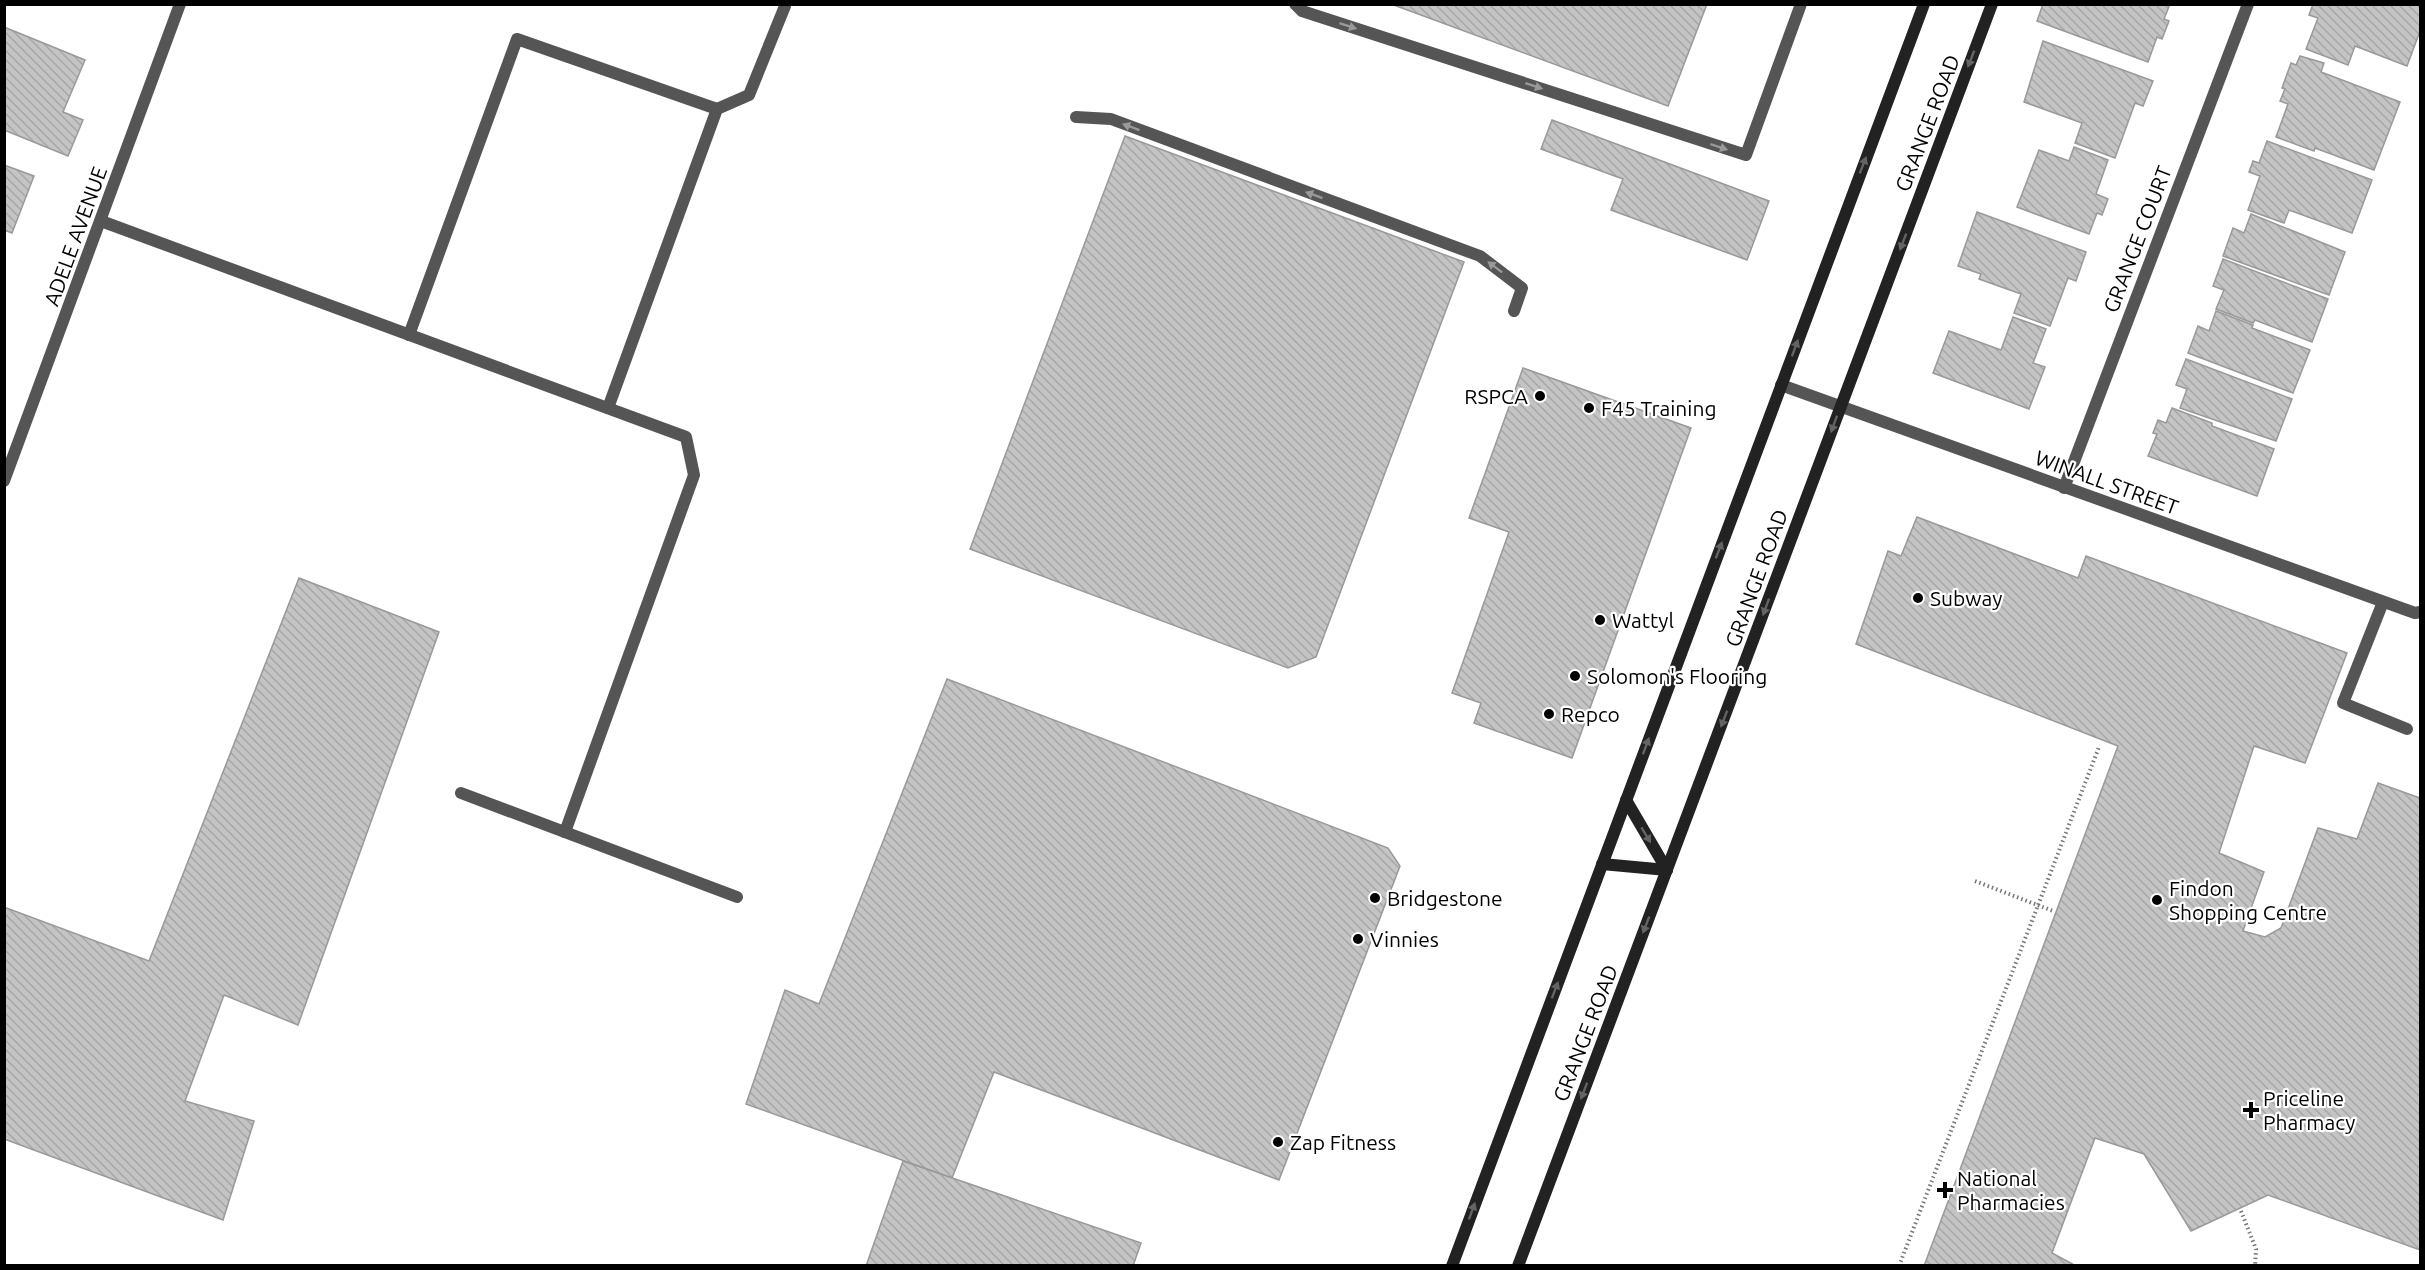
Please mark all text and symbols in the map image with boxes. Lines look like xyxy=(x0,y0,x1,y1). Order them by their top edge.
one-way arrow xyxy=(1340,22,1358,31)
one-way arrow xyxy=(1966,50,1976,68)
street label: GRANGE ROAD xyxy=(1890,51,1964,195)
one-way arrow xyxy=(1525,82,1543,92)
one-way arrow xyxy=(1122,122,1140,132)
one-way arrow xyxy=(1710,142,1728,152)
one-way arrow xyxy=(1859,156,1869,174)
street label: GRANGE COURT xyxy=(2098,162,2176,316)
street label: ADELE AVENUE xyxy=(39,163,111,309)
one-way arrow xyxy=(1305,189,1323,199)
one-way arrow xyxy=(1897,233,1907,251)
one-way arrow xyxy=(1487,261,1503,273)
one-way arrow xyxy=(1791,339,1800,357)
place label: RSPCA xyxy=(1464,384,1528,408)
marker: RSPCA xyxy=(1533,389,1547,403)
place label: F45 Training xyxy=(1601,396,1717,420)
marker: F45 Training xyxy=(1582,401,1596,415)
one-way arrow xyxy=(1829,416,1839,434)
street label: WINALL STREET xyxy=(2032,445,2182,519)
street label: GRANGE ROAD xyxy=(1720,506,1792,650)
one-way arrow xyxy=(1715,541,1725,559)
place label: Subway xyxy=(1930,586,2002,610)
marker: Subway xyxy=(1911,591,1925,605)
one-way arrow xyxy=(1761,598,1770,616)
place label: Wattyl xyxy=(1612,608,1674,632)
marker: Wattyl xyxy=(1593,613,1607,627)
place label: Solomon's Flooring xyxy=(1587,664,1767,688)
marker: Solomon's Flooring xyxy=(1568,669,1582,683)
place label: Repco xyxy=(1561,702,1620,726)
marker: Repco xyxy=(1542,707,1556,721)
one-way arrow xyxy=(1719,710,1728,728)
one-way arrow xyxy=(1641,736,1651,754)
one-way arrow xyxy=(1641,827,1652,843)
place label: Findon Shopping Centre xyxy=(2169,876,2327,924)
place label: Bridgestone xyxy=(1387,886,1503,910)
marker: Bridgestone xyxy=(1368,891,1382,905)
marker: Findon Shopping Centre xyxy=(2150,893,2164,907)
one-way arrow xyxy=(1641,916,1651,934)
place label: Vinnies xyxy=(1370,927,1439,951)
marker: Vinnies xyxy=(1351,932,1365,946)
street label: GRANGE ROAD xyxy=(1548,961,1622,1105)
one-way arrow xyxy=(1550,980,1560,998)
one-way arrow xyxy=(1578,1083,1588,1101)
place label: Priceline Pharmacy xyxy=(2263,1086,2355,1134)
marker: Priceline Pharmacy xyxy=(2244,1103,2258,1117)
place label: Zap Fitness xyxy=(1290,1130,1396,1154)
marker: Zap Fitness xyxy=(1271,1135,1285,1149)
place label: National Pharmacies xyxy=(1957,1166,2065,1214)
marker: National Pharmacies xyxy=(1938,1183,1952,1197)
one-way arrow xyxy=(1468,1202,1477,1220)

